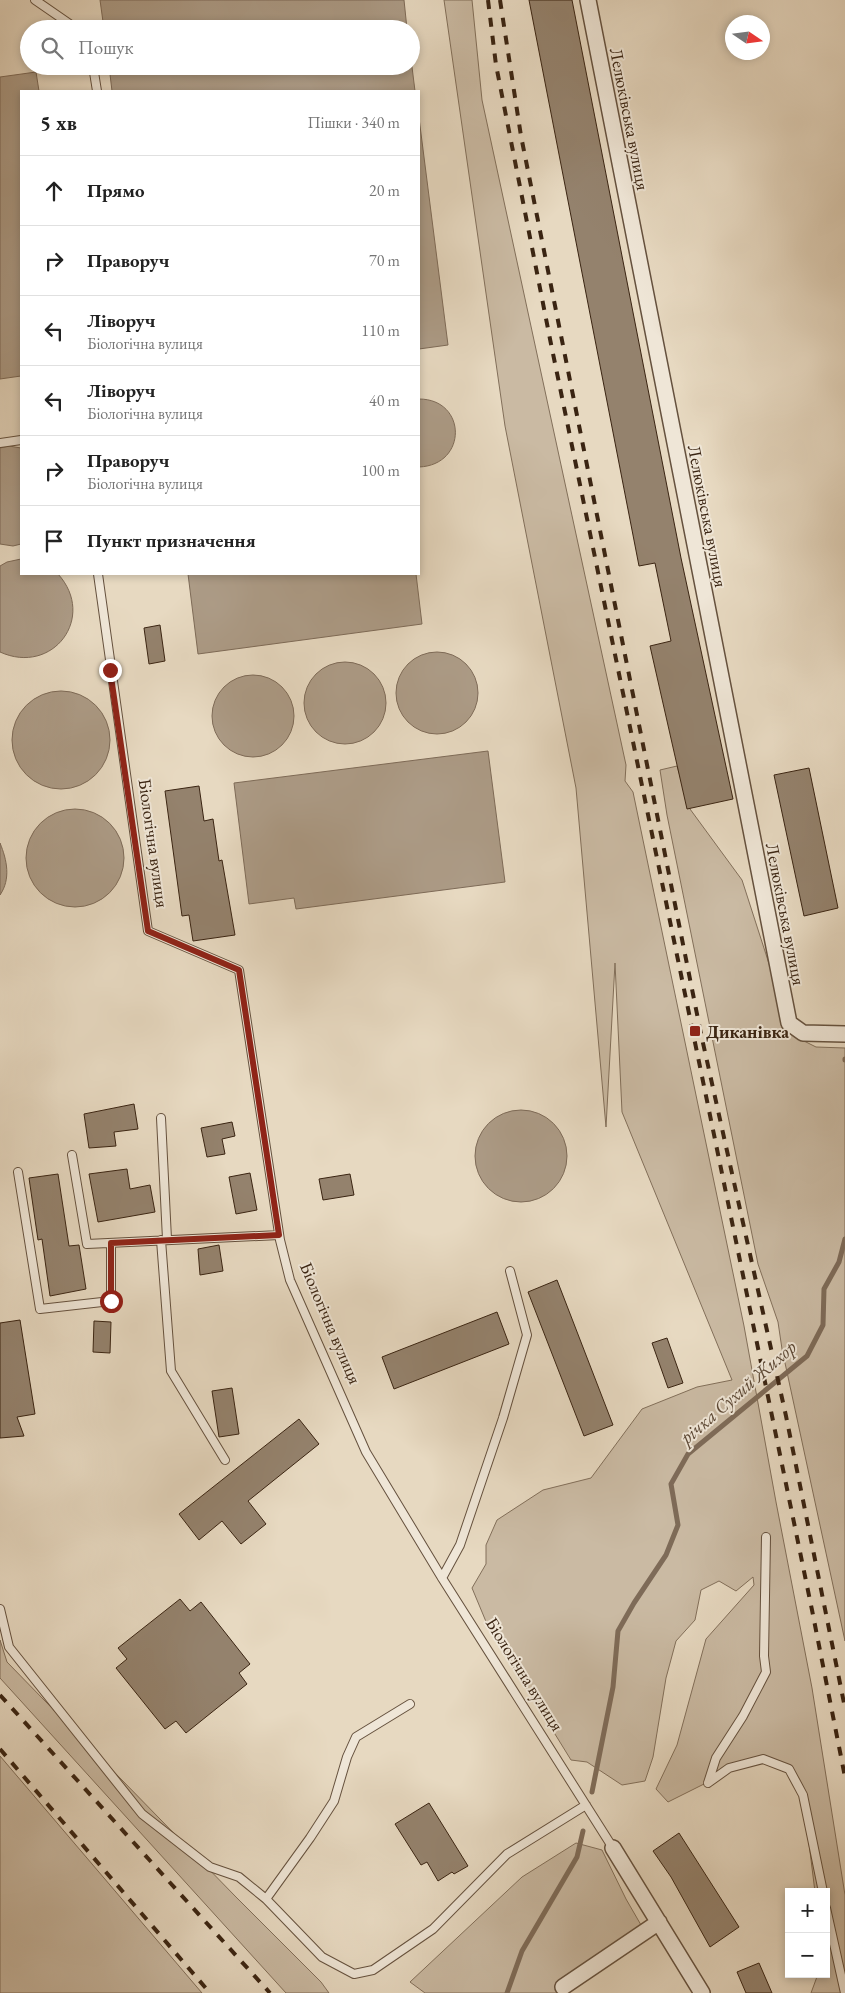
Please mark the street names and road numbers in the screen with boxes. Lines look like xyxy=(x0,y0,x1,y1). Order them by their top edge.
street label: Лелюківська вулиця xyxy=(605,46,655,192)
street label: Лелюківська вулиця xyxy=(683,443,733,589)
street label: Біологічна вулиця xyxy=(134,777,174,909)
street label: Лелюківська вулиця xyxy=(761,841,811,987)
street label: Біологічна вулиця xyxy=(295,1259,367,1387)
street label: Біологічна вулиця xyxy=(481,1613,569,1735)

